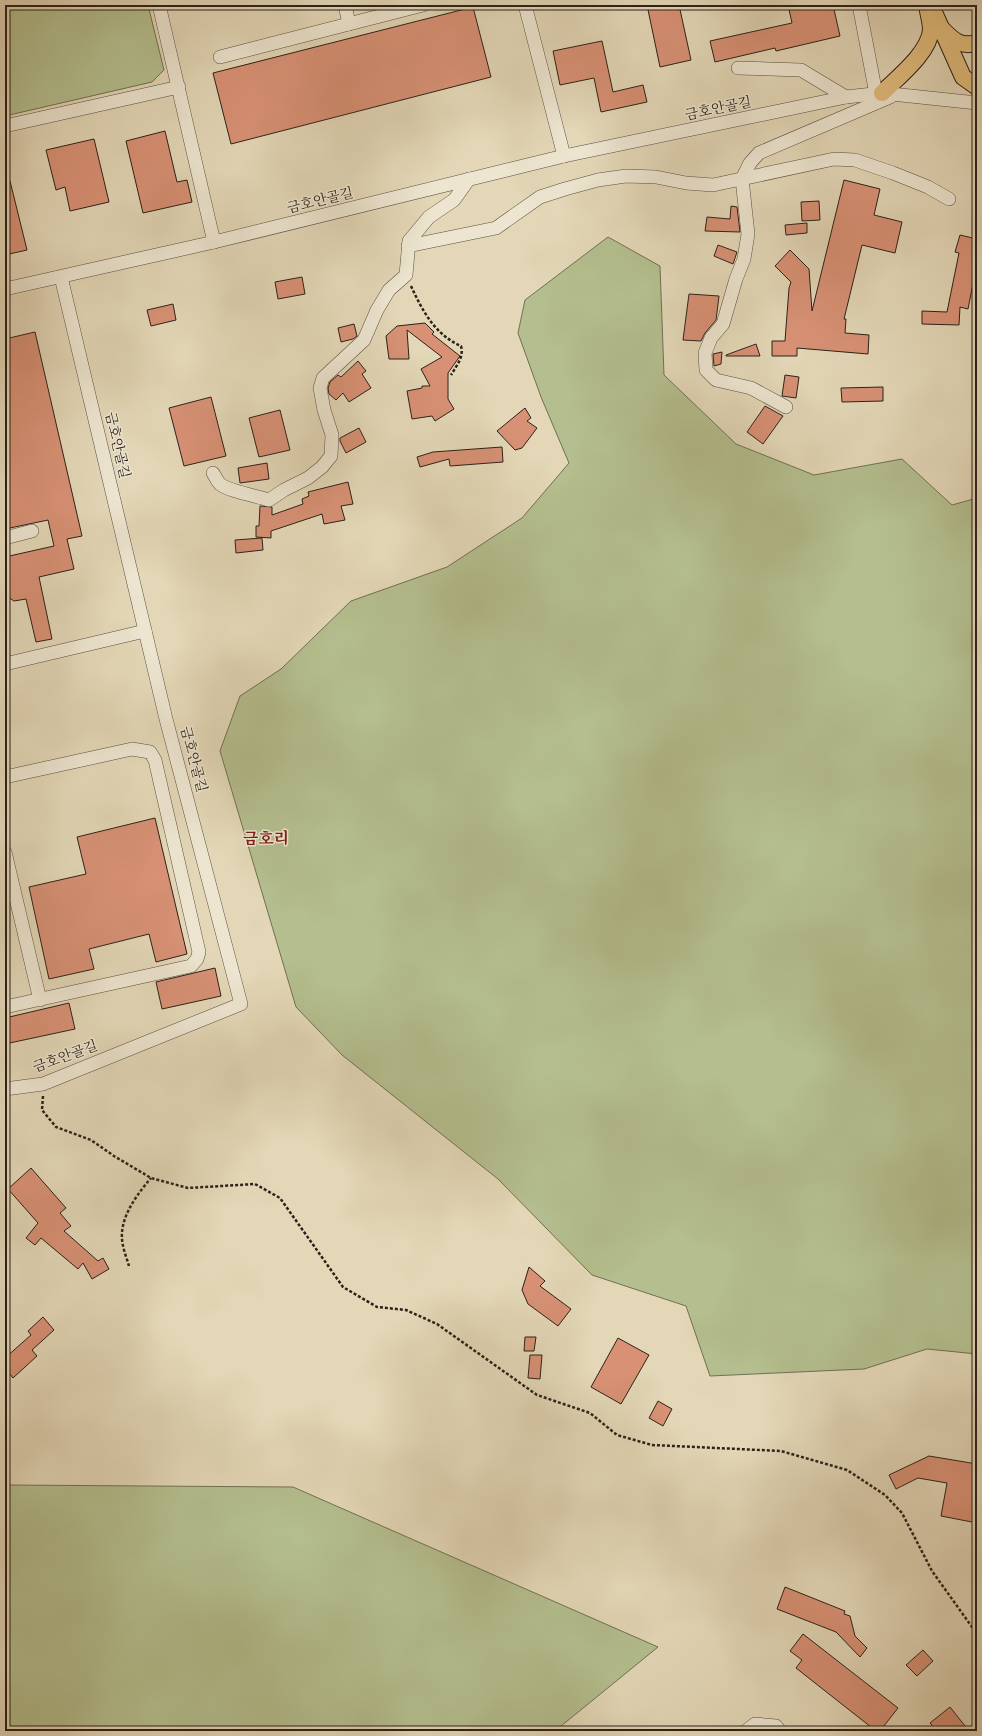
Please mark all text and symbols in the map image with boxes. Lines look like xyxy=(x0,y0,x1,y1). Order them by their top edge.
street label: 금호안골길 xyxy=(683,91,753,125)
street label: 금호안골길 xyxy=(285,182,355,218)
street label: 금호안골길 xyxy=(101,410,135,480)
street label: 금호안골길 xyxy=(176,724,212,794)
district label: 금호리 xyxy=(243,826,289,850)
street label: 금호안골길 xyxy=(30,1035,100,1077)

